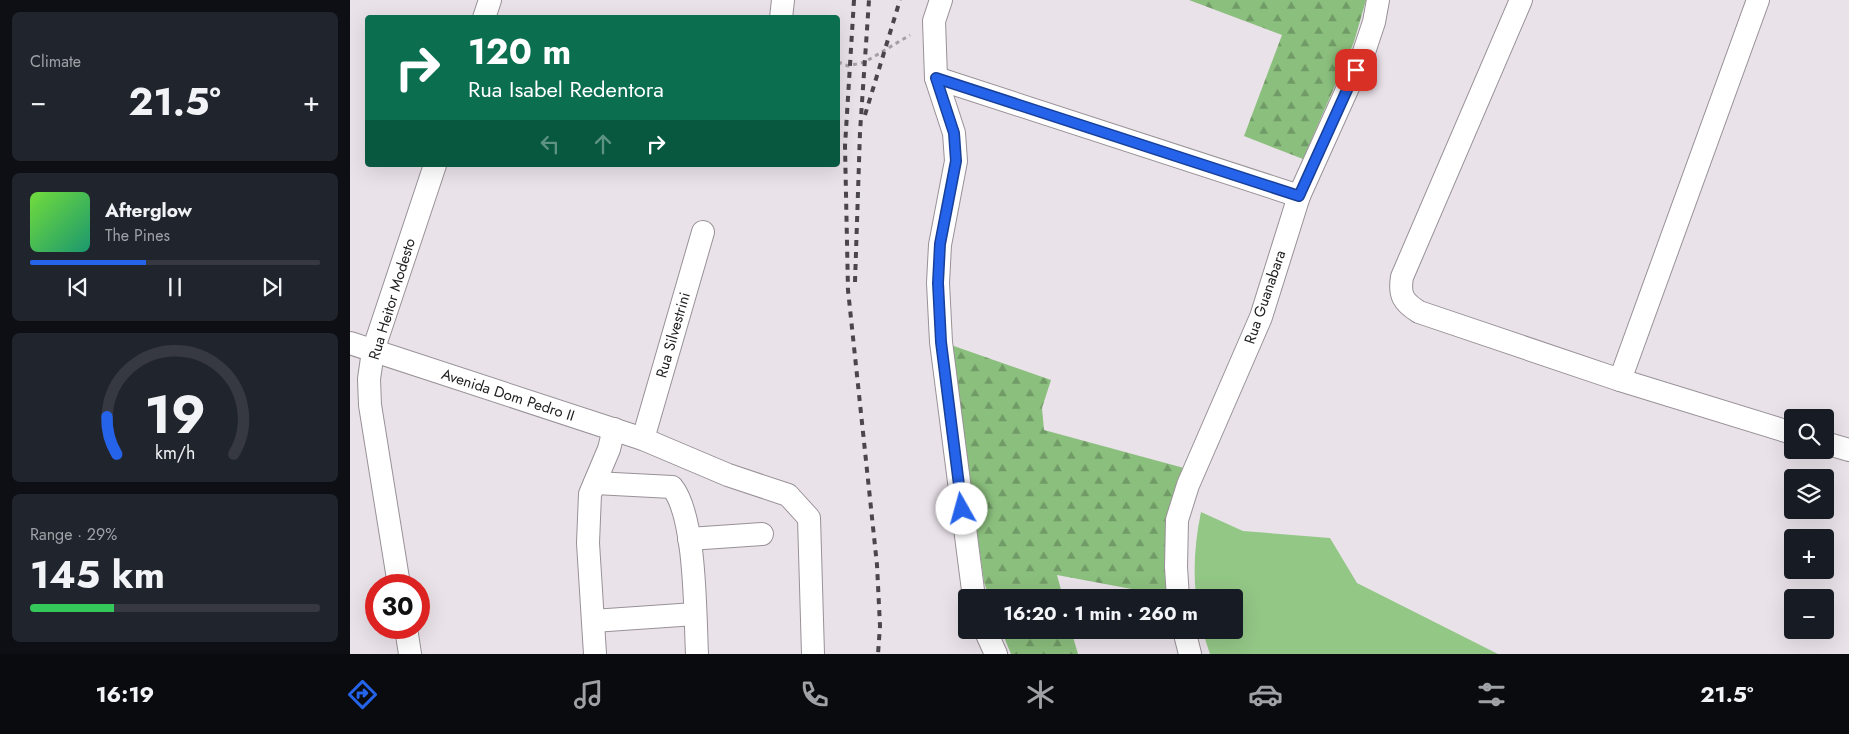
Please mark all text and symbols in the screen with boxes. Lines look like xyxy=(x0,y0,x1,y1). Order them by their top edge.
text: 120 m xyxy=(468,27,571,77)
icon: right xyxy=(385,35,450,100)
pin xyxy=(1335,49,1377,91)
text: Climate xyxy=(30,50,81,73)
icon: arrive xyxy=(1342,56,1370,84)
text: Rua Isabel Redentora xyxy=(468,73,664,105)
text: 21.5° xyxy=(128,74,221,129)
text: − xyxy=(30,81,47,122)
text: + xyxy=(303,81,320,122)
icon: left xyxy=(536,130,564,158)
icon: ahead xyxy=(589,130,617,158)
icon: right xyxy=(642,130,670,158)
text: Afterglow xyxy=(105,197,192,224)
text: The Pines xyxy=(105,224,170,247)
street label: Rua Heitor Modesto xyxy=(363,235,421,363)
street label: Rua Guanabara xyxy=(1239,247,1291,347)
icon: previous xyxy=(64,273,92,301)
icon: pause xyxy=(161,273,189,301)
icon: next xyxy=(258,273,286,301)
street label: Rua Silvestrini xyxy=(650,290,696,380)
street label: Avenida Dom Pedro II xyxy=(439,363,577,427)
text: 19 xyxy=(144,377,206,453)
map controls xyxy=(1784,409,1834,639)
button: search xyxy=(1784,409,1834,459)
text: km/h xyxy=(155,440,195,466)
button: layers xyxy=(1784,469,1834,519)
position arrow xyxy=(935,482,987,534)
text: Range · 29% xyxy=(30,523,117,546)
button: + xyxy=(1784,529,1834,579)
text: 145 km xyxy=(30,547,165,602)
speed limit sign: 30 xyxy=(365,574,430,639)
button: − xyxy=(1784,589,1834,639)
text: 16:20 · 1 min · 260 m xyxy=(1003,600,1198,627)
icon: directions xyxy=(345,677,380,712)
icon: music xyxy=(571,677,606,712)
icon: phone xyxy=(797,677,832,712)
icon: climate xyxy=(1023,677,1058,712)
icon: car xyxy=(1248,677,1283,712)
icon: filters xyxy=(1474,677,1509,712)
text: 16:19 xyxy=(95,678,154,710)
text: 21.5° xyxy=(1700,678,1754,710)

